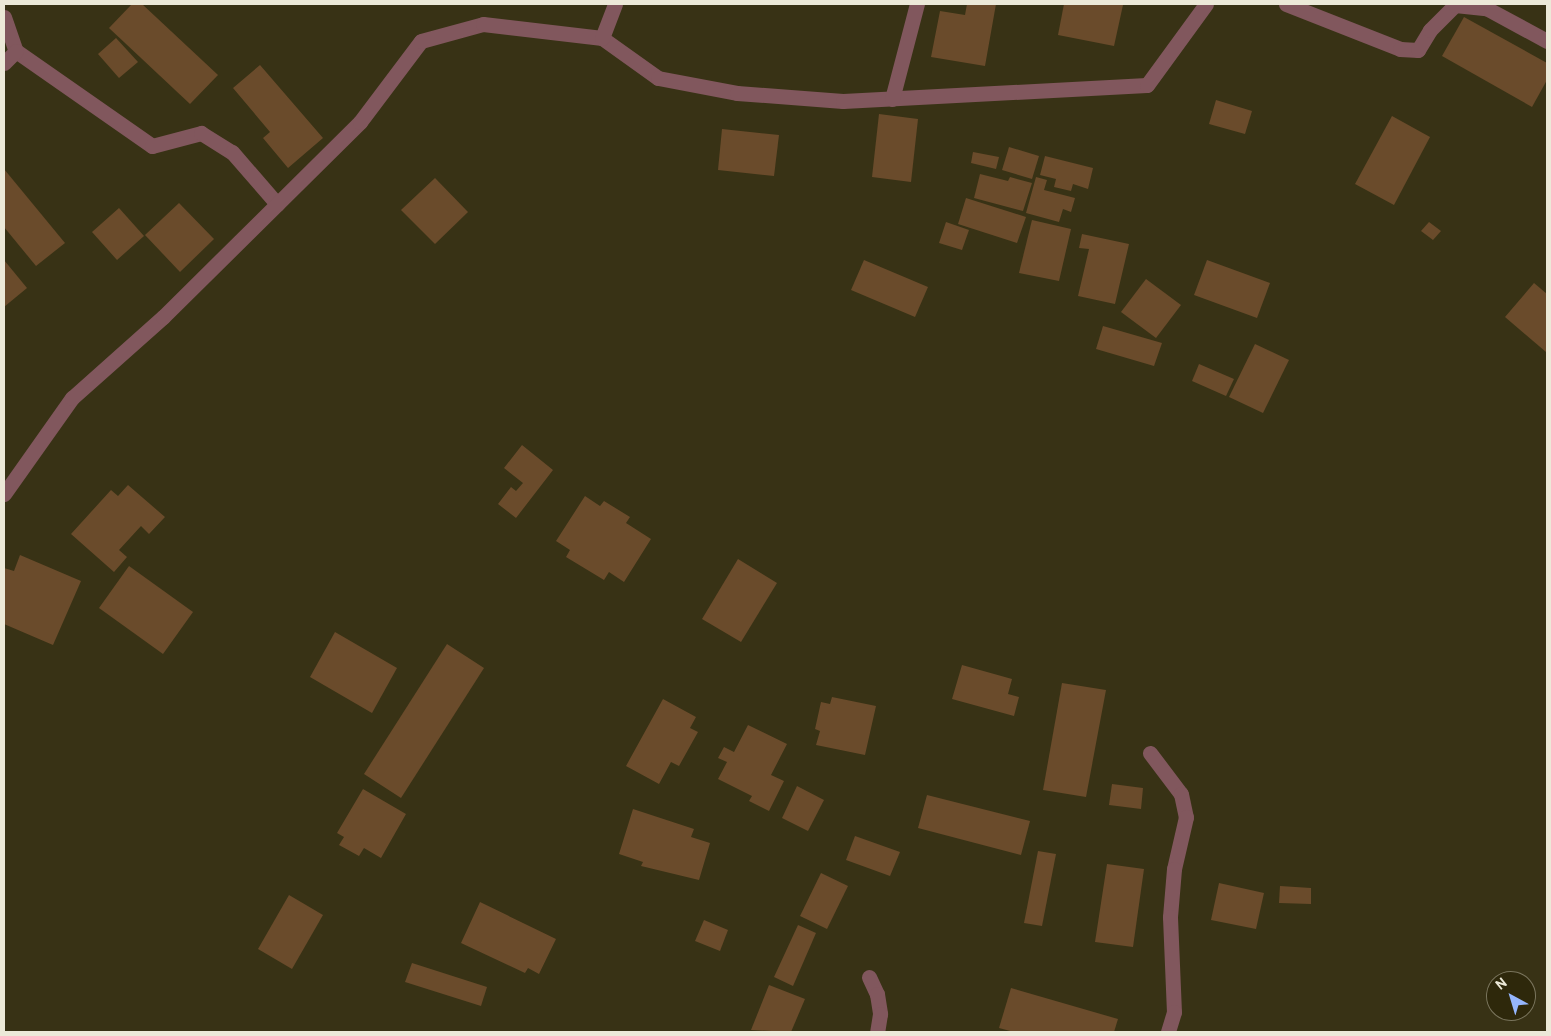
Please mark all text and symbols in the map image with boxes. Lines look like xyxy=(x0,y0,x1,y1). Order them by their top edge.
north arrow xyxy=(1486,971,1536,1021)
text: N xyxy=(1493,975,1511,995)

